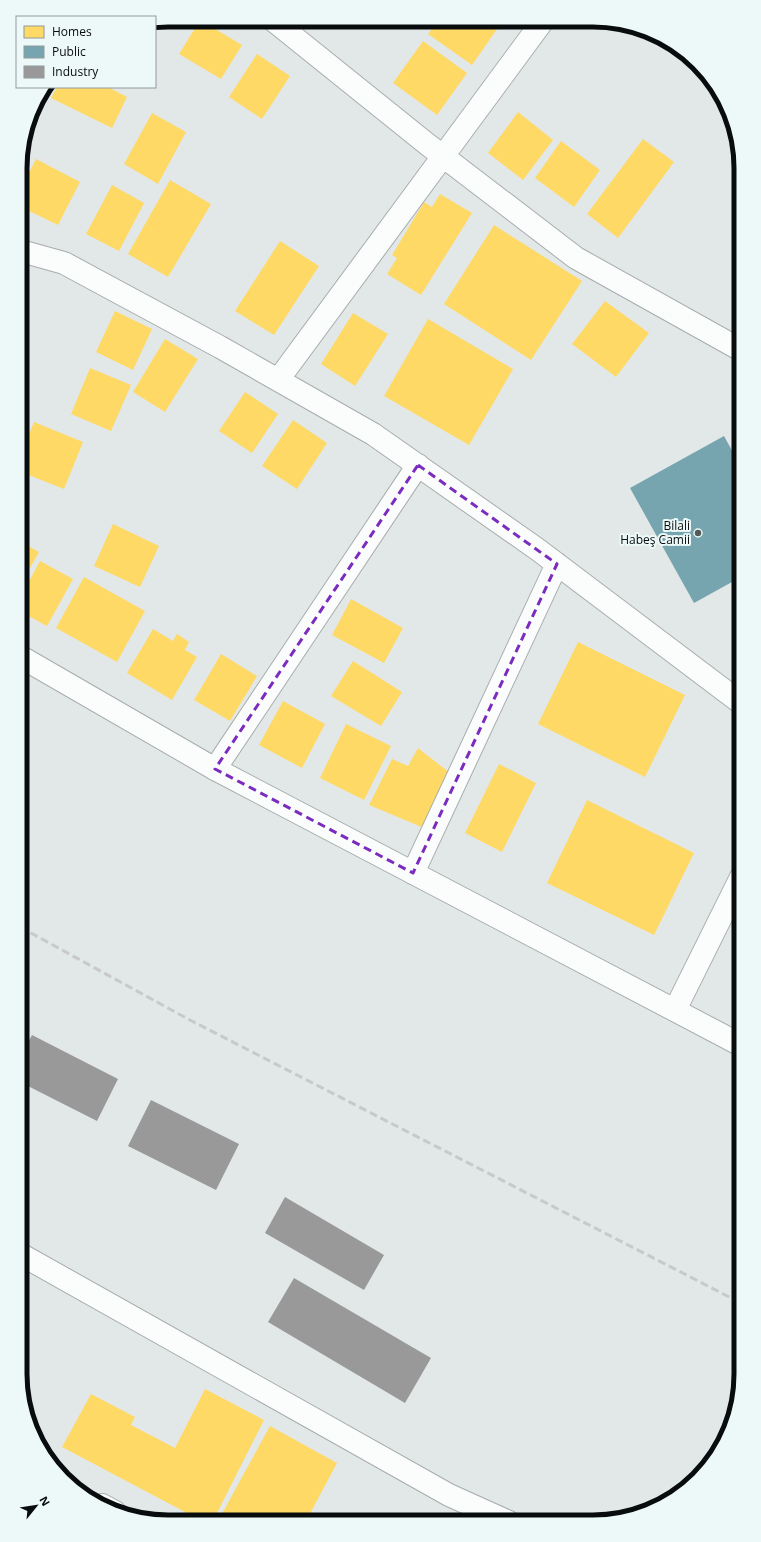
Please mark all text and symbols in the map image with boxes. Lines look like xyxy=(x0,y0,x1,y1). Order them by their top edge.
legend xyxy=(16,16,156,88)
text: Homes xyxy=(52,23,92,40)
text: Public xyxy=(52,43,86,60)
text: Industry xyxy=(52,63,99,80)
place label: Bilali Habeş Camii xyxy=(620,517,690,548)
marker: Bilali Habeş Camii xyxy=(693,528,703,538)
north arrow xyxy=(16,1486,56,1526)
text: N xyxy=(36,1493,54,1508)

